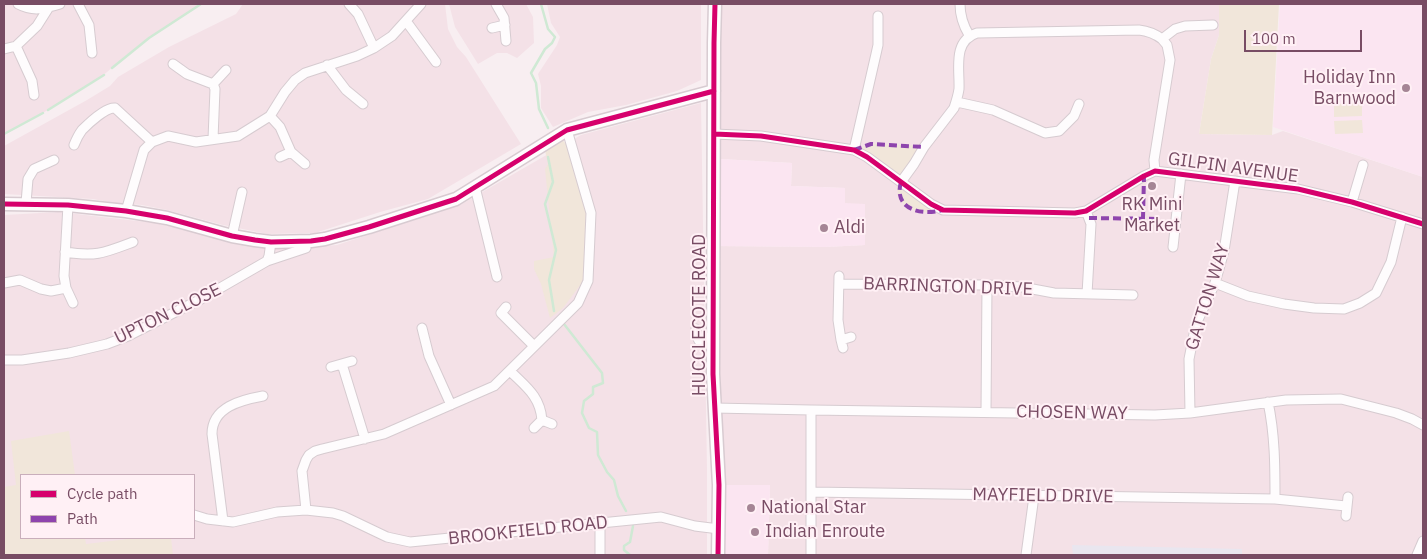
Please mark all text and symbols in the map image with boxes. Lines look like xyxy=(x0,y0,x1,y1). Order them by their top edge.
scale bar xyxy=(1247,20,1364,52)
text: 100 m xyxy=(1252,29,1296,48)
place label: Holiday Inn Barnwood xyxy=(1303,67,1396,110)
marker: Holiday Inn Barnwood xyxy=(1400,82,1412,94)
street label: GILPIN AVENUE xyxy=(1166,148,1300,188)
marker: RK Mini Market xyxy=(1146,180,1158,192)
place label: RK Mini Market xyxy=(1121,194,1183,236)
place label: Aldi xyxy=(834,217,865,239)
marker: Aldi xyxy=(818,222,830,234)
street label: HUCCLECOTE ROAD xyxy=(689,234,711,396)
street label: GATTON WAY xyxy=(1182,241,1234,353)
street label: BARRINGTON DRIVE xyxy=(863,273,1033,301)
street label: UPTON CLOSE xyxy=(111,279,225,349)
street label: CHOSEN WAY xyxy=(1016,401,1128,425)
legend xyxy=(20,474,195,539)
text: Cycle path xyxy=(67,484,138,503)
street label: MAYFIELD DRIVE xyxy=(972,484,1114,508)
place label: National Star xyxy=(761,497,866,519)
marker: National Star xyxy=(745,502,757,514)
text: Path xyxy=(67,509,98,528)
street label: BROOKFIELD ROAD xyxy=(447,512,609,550)
place label: Indian Enroute xyxy=(765,521,885,543)
marker: Indian Enroute xyxy=(749,526,761,538)

